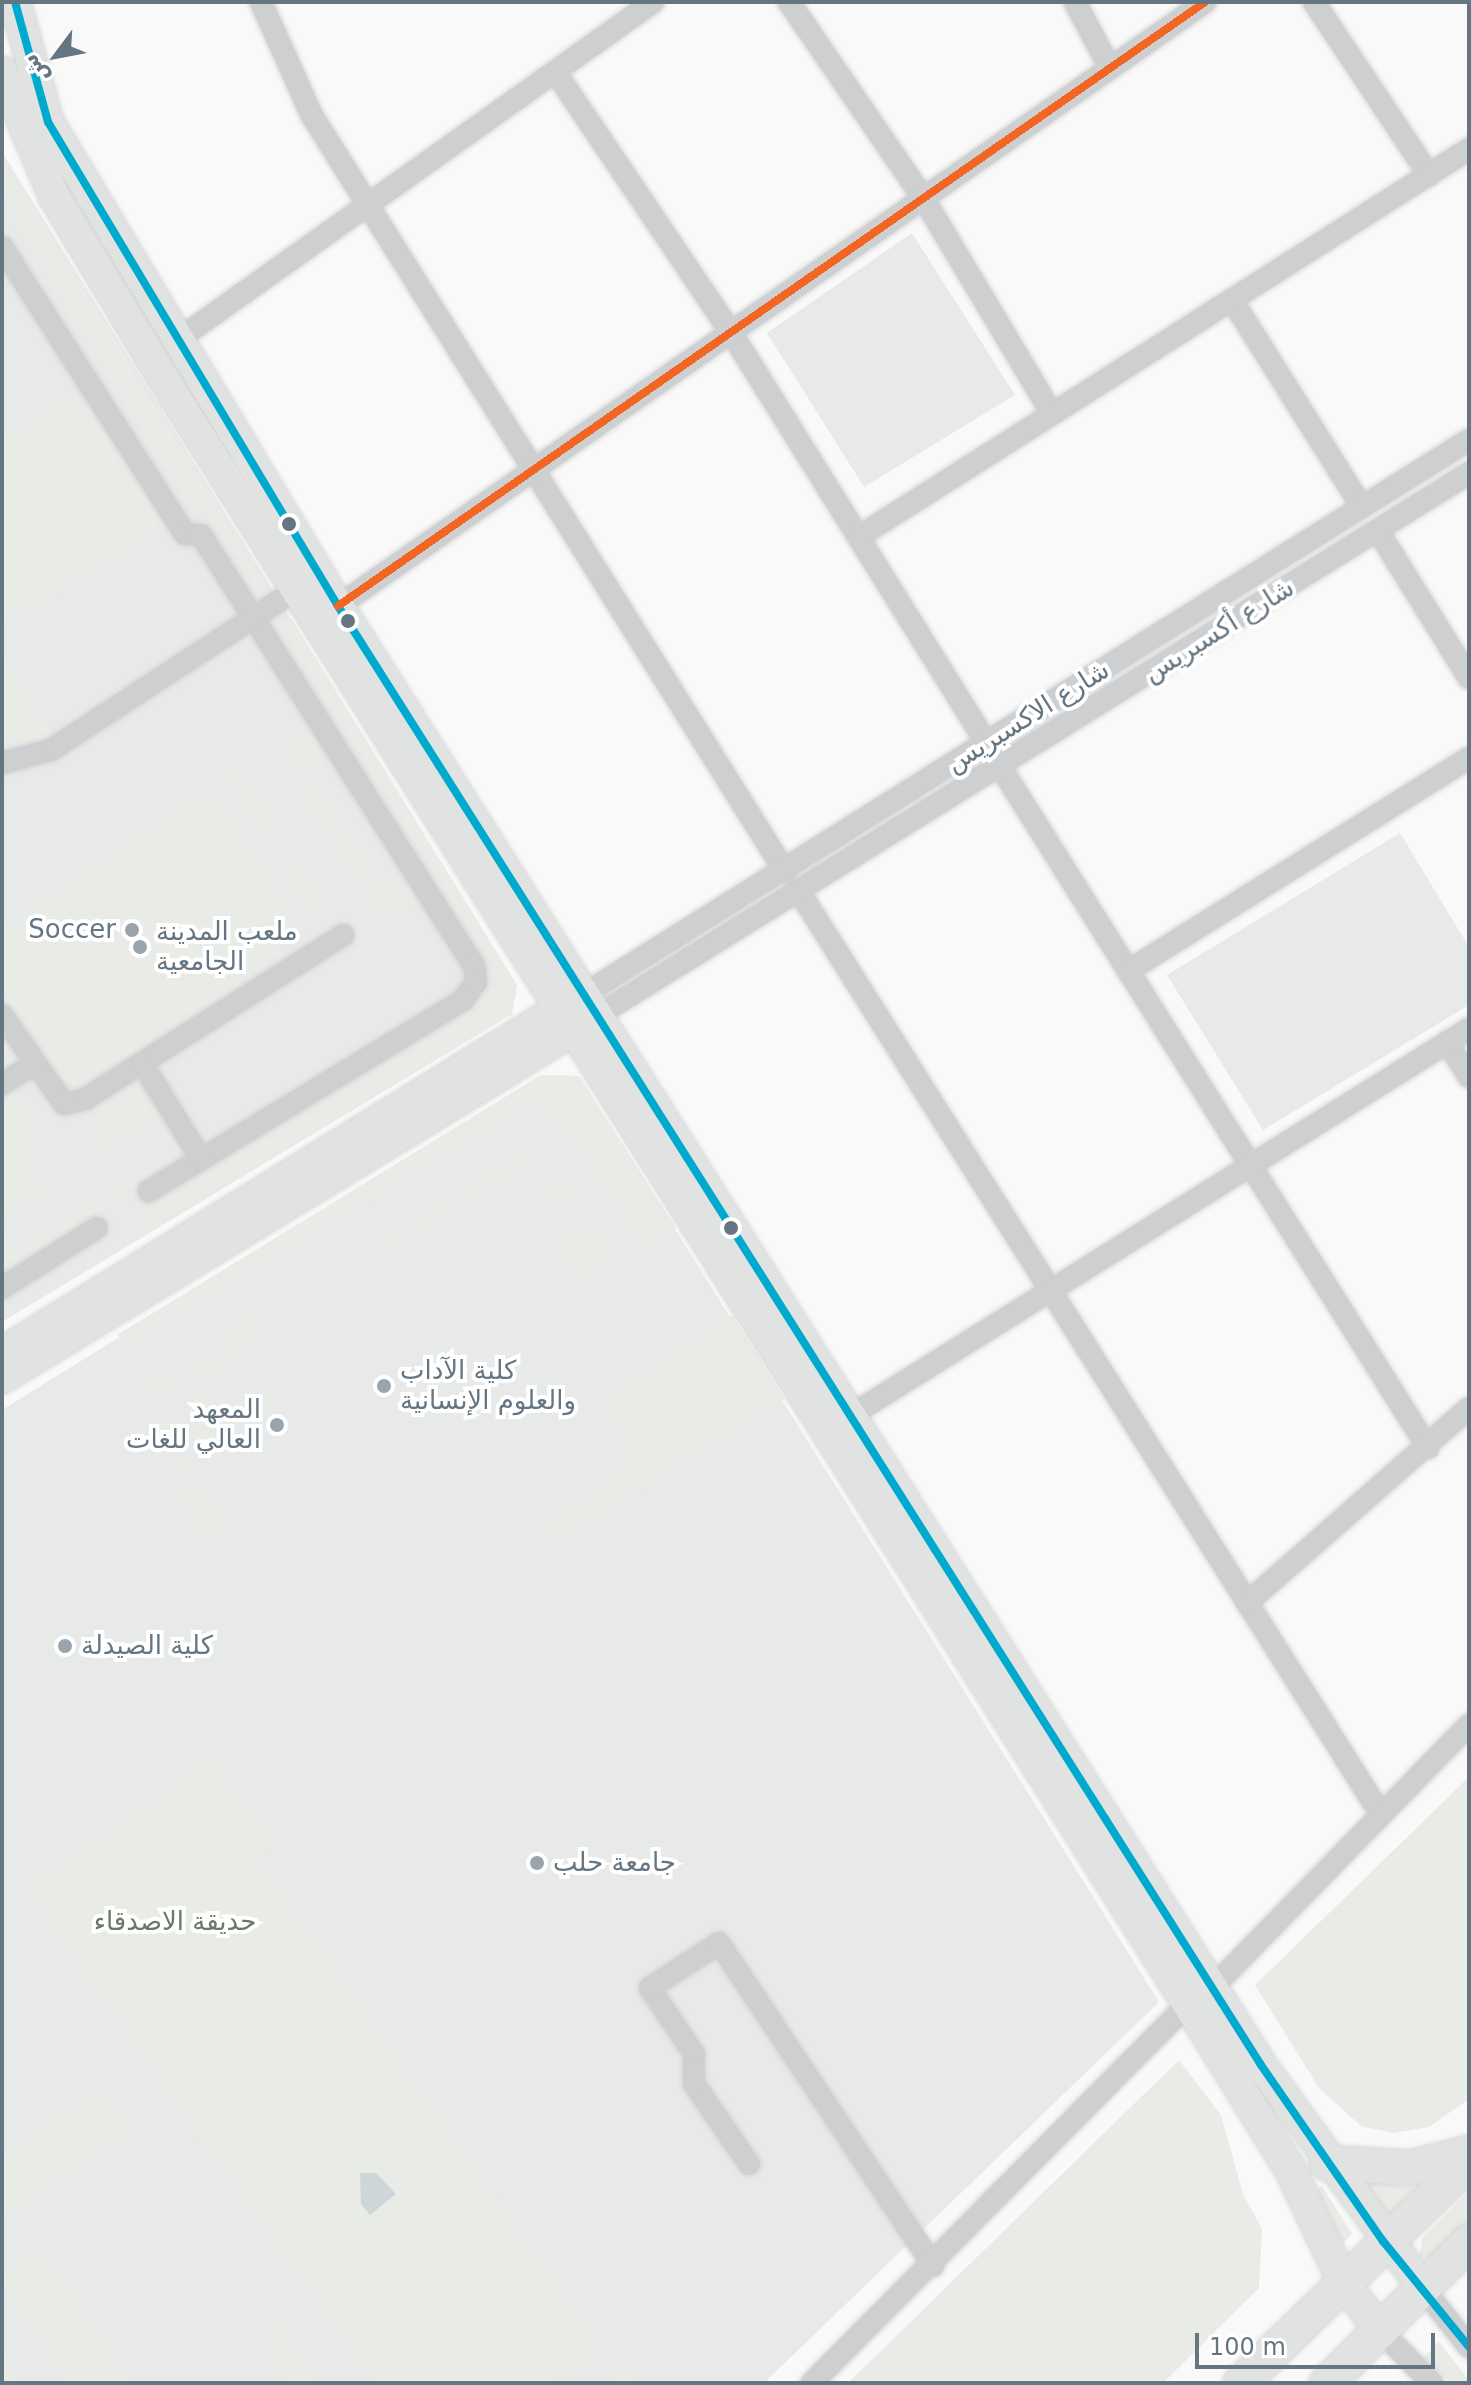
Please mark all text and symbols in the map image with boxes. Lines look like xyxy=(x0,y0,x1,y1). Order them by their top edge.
north arrow xyxy=(16,16,96,96)
text: ش xyxy=(17,49,54,88)
unlabelled marker xyxy=(281,516,297,532)
street label: شارع أكسبريس xyxy=(1138,572,1300,690)
unlabelled marker xyxy=(340,613,356,629)
street label: شارع الاكسبريس xyxy=(941,654,1115,780)
place label: Soccer xyxy=(28,914,116,946)
place label: ملعب المدينة الجامعية xyxy=(156,916,298,978)
marker: Soccer xyxy=(123,921,141,939)
marker: ملعب المدينة الجامعية xyxy=(131,938,149,956)
unlabelled marker xyxy=(723,1220,739,1236)
place label: كلية الآداب والعلوم الإنسانية xyxy=(400,1355,576,1416)
marker: كلية الآداب والعلوم الإنسانية xyxy=(375,1377,393,1395)
place label: المعهد العالي للغات xyxy=(126,1394,261,1456)
marker: المعهد العالي للغات xyxy=(268,1416,286,1434)
place label: كلية الصيدلة xyxy=(81,1630,213,1662)
marker: كلية الصيدلة xyxy=(56,1637,74,1655)
place label: جامعة حلب xyxy=(553,1847,676,1879)
marker: جامعة حلب xyxy=(528,1854,546,1872)
park label: حديقة الاصدقاء xyxy=(94,1906,256,1938)
scale bar xyxy=(1199,2317,1439,2367)
text: 100 m xyxy=(1209,2333,1286,2361)

